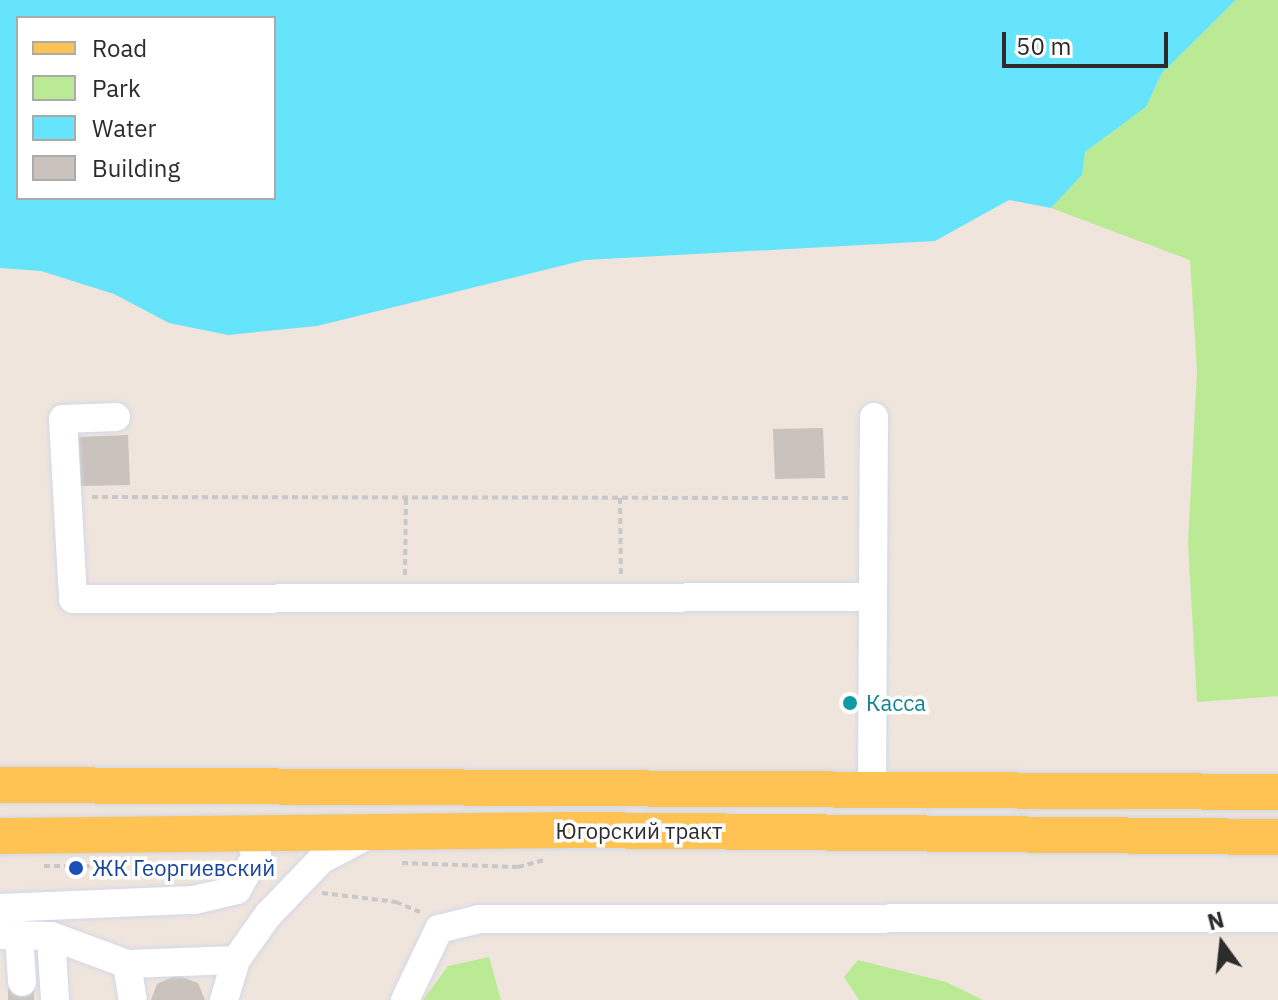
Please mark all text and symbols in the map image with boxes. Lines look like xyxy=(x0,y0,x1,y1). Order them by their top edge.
legend xyxy=(16,16,276,200)
scale bar xyxy=(1006,16,1172,66)
text: 50 m xyxy=(1016,30,1071,62)
text: Road xyxy=(92,32,147,64)
text: Park xyxy=(92,72,141,104)
text: Water xyxy=(92,112,156,144)
text: Building xyxy=(92,152,180,184)
place label: Касса xyxy=(866,690,926,716)
marker: Касса xyxy=(841,694,859,712)
street label: Югорский тракт xyxy=(556,818,722,844)
place label: ЖК Георгиевский xyxy=(92,855,275,881)
marker: ЖК Георгиевский xyxy=(67,859,85,877)
north arrow xyxy=(1182,904,1262,984)
text: N xyxy=(1204,904,1227,936)

